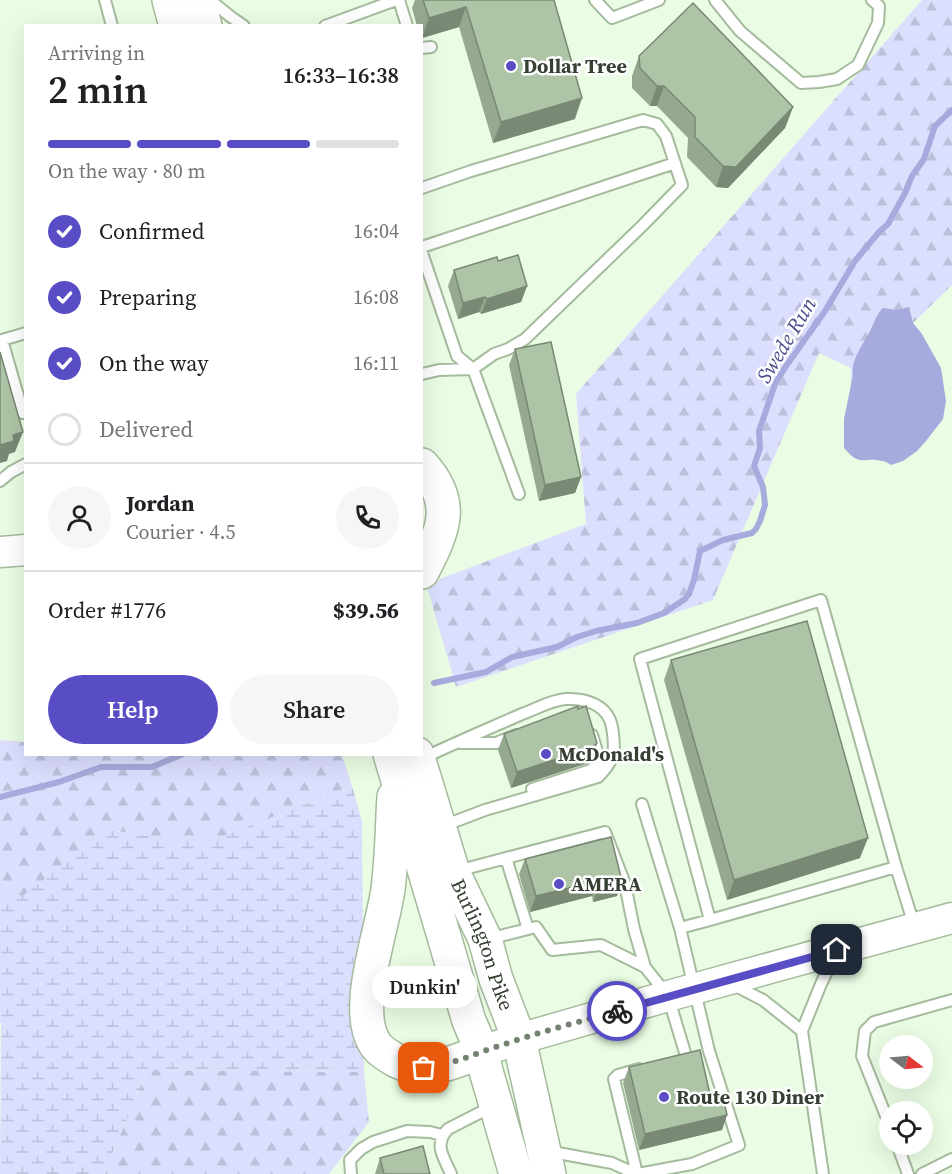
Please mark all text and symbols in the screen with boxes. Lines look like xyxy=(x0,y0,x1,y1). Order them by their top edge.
text: Arriving in xyxy=(48,39,145,67)
place label: Dollar Tree xyxy=(523,52,627,80)
marker: Dollar Tree xyxy=(504,59,518,73)
text: 16:33–16:38 xyxy=(283,60,399,90)
text: 2 min xyxy=(48,63,148,116)
text: On the way · 80 m xyxy=(48,157,205,185)
icon: check xyxy=(48,215,81,248)
text: Confirmed xyxy=(99,216,204,246)
text: 16:04 xyxy=(353,217,399,245)
icon: check xyxy=(48,281,81,314)
text: Preparing xyxy=(99,282,196,312)
text: 16:08 xyxy=(353,283,399,311)
water label: Swede Run xyxy=(749,292,823,388)
icon: check xyxy=(48,347,81,380)
text: On the way xyxy=(99,348,208,378)
text: 16:11 xyxy=(353,349,399,377)
text: Delivered xyxy=(99,414,193,444)
button: person xyxy=(48,486,111,549)
button: phone xyxy=(336,486,399,549)
text: Jordan xyxy=(126,488,194,518)
text: Courier · 4.5 xyxy=(126,518,235,546)
text: Order #1776 xyxy=(48,595,166,625)
text: $39.56 xyxy=(333,595,399,625)
button: Help xyxy=(48,675,218,744)
button: Share xyxy=(230,675,399,744)
place label: McDonald's xyxy=(558,740,664,768)
marker: McDonald's xyxy=(539,747,553,761)
place label: AMERA xyxy=(571,870,642,898)
street label: Burlington Pike xyxy=(444,874,521,1015)
marker: AMERA xyxy=(552,877,566,891)
pin xyxy=(811,924,862,975)
icon: home xyxy=(820,933,853,966)
callout: Dunkin' xyxy=(372,966,476,1008)
text: Dunkin' xyxy=(389,973,460,1001)
courier xyxy=(587,981,647,1041)
icon: bike xyxy=(601,995,634,1028)
north arrow xyxy=(879,1035,933,1089)
map controls xyxy=(879,1035,933,1155)
pin xyxy=(398,1042,449,1093)
icon: bag xyxy=(407,1051,440,1084)
place label: Route 130 Diner xyxy=(676,1083,824,1111)
marker: Route 130 Diner xyxy=(657,1090,671,1104)
button: locate xyxy=(879,1101,933,1155)

